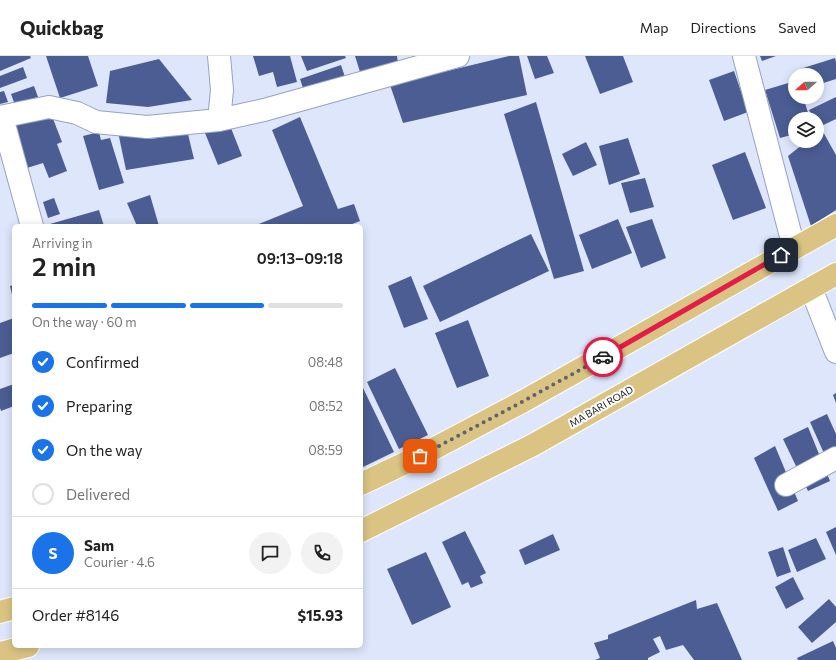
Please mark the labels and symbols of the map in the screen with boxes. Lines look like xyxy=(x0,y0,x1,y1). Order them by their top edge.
north arrow xyxy=(788,68,824,104)
pin xyxy=(764,238,798,272)
courier xyxy=(583,337,623,377)
street label: MA BARI ROAD xyxy=(567,383,635,429)
pin xyxy=(403,439,437,473)

